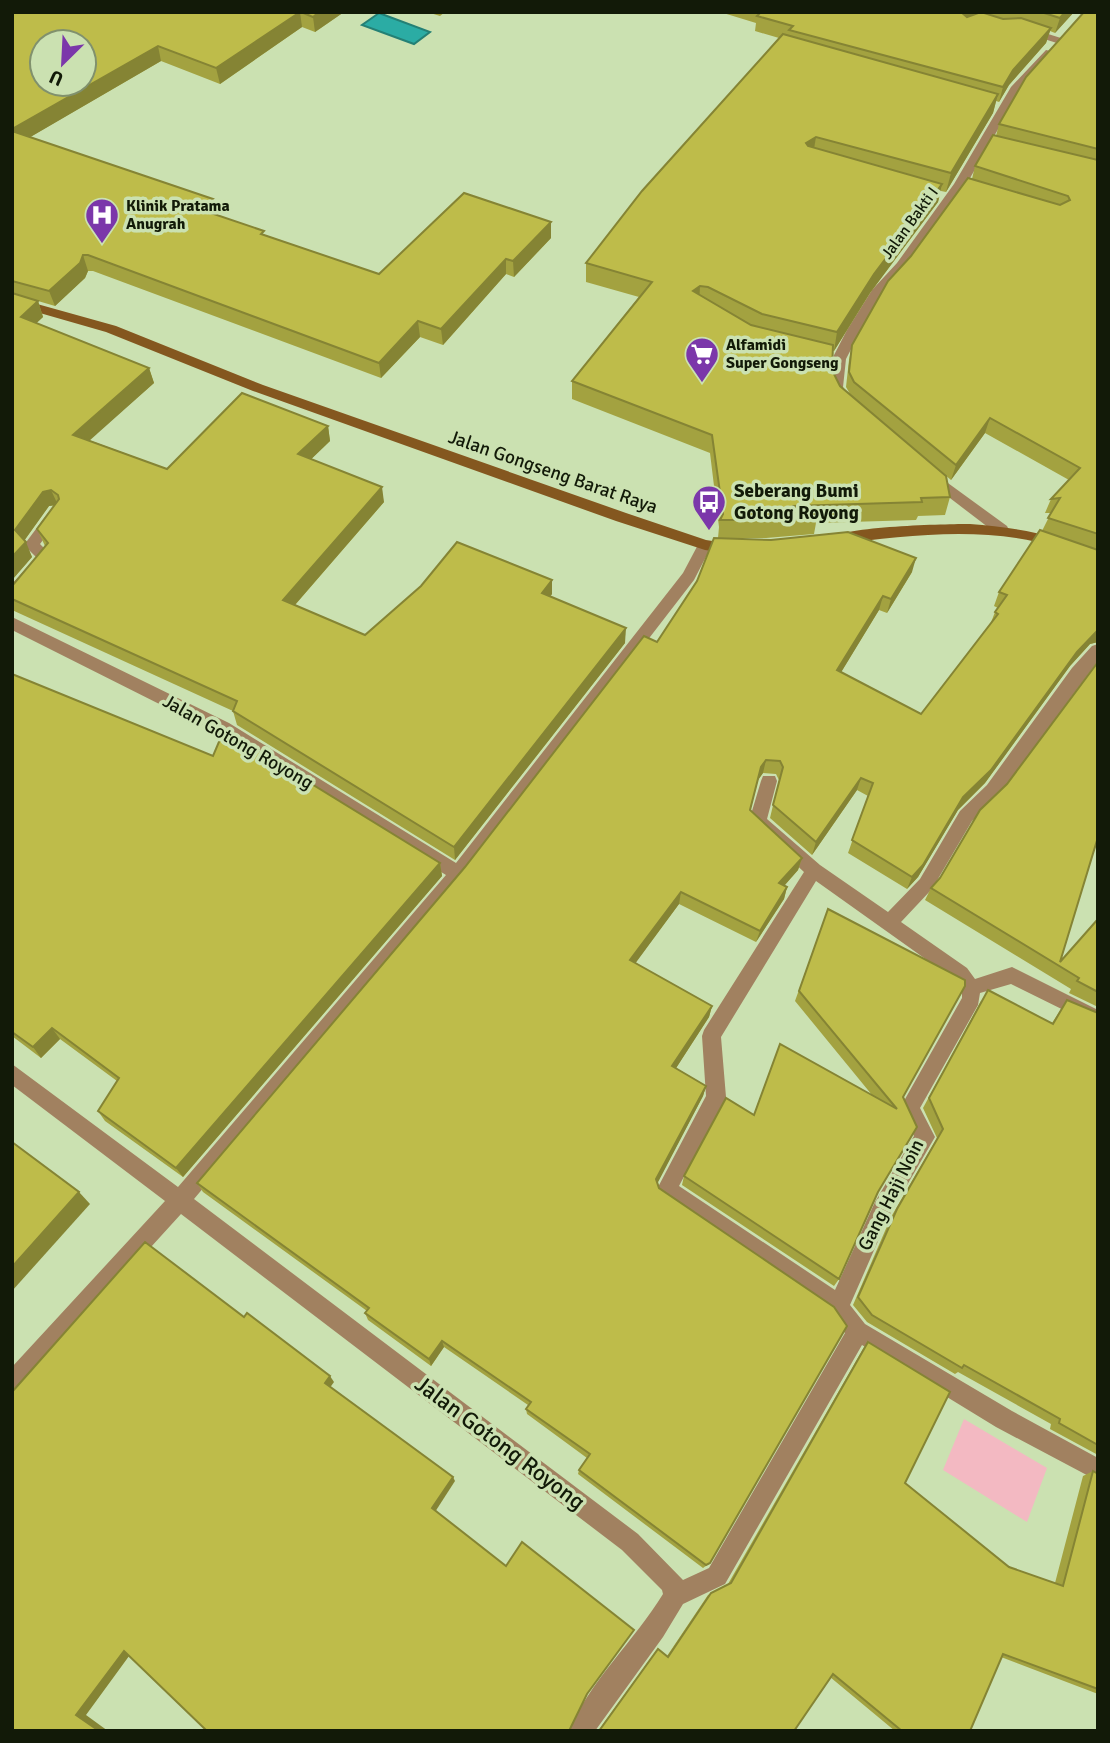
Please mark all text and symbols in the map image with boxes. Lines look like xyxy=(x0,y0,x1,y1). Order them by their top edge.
north arrow xyxy=(28,28,98,98)
text: U xyxy=(46,64,67,91)
street label: Jalan Bakti I xyxy=(877,183,943,263)
hospital icon: Klinik Pratama Anugrah xyxy=(83,196,121,245)
place label: Klinik Pratama Anugrah xyxy=(126,196,230,234)
supermarket icon: Alfamidi Super Gongseng xyxy=(683,335,721,384)
place label: Alfamidi Super Gongseng xyxy=(726,335,839,373)
street label: Jalan Gongseng Barat Raya xyxy=(445,425,661,519)
place label: Seberang Bumi Gotong Royong xyxy=(734,479,859,525)
bus stop icon: Seberang Bumi Gotong Royong xyxy=(690,483,728,532)
street label: Jalan Gotong Royong xyxy=(158,689,318,795)
street label: Gang Haji Noin xyxy=(853,1135,929,1255)
street label: Jalan Gotong Royong xyxy=(409,1370,591,1516)

